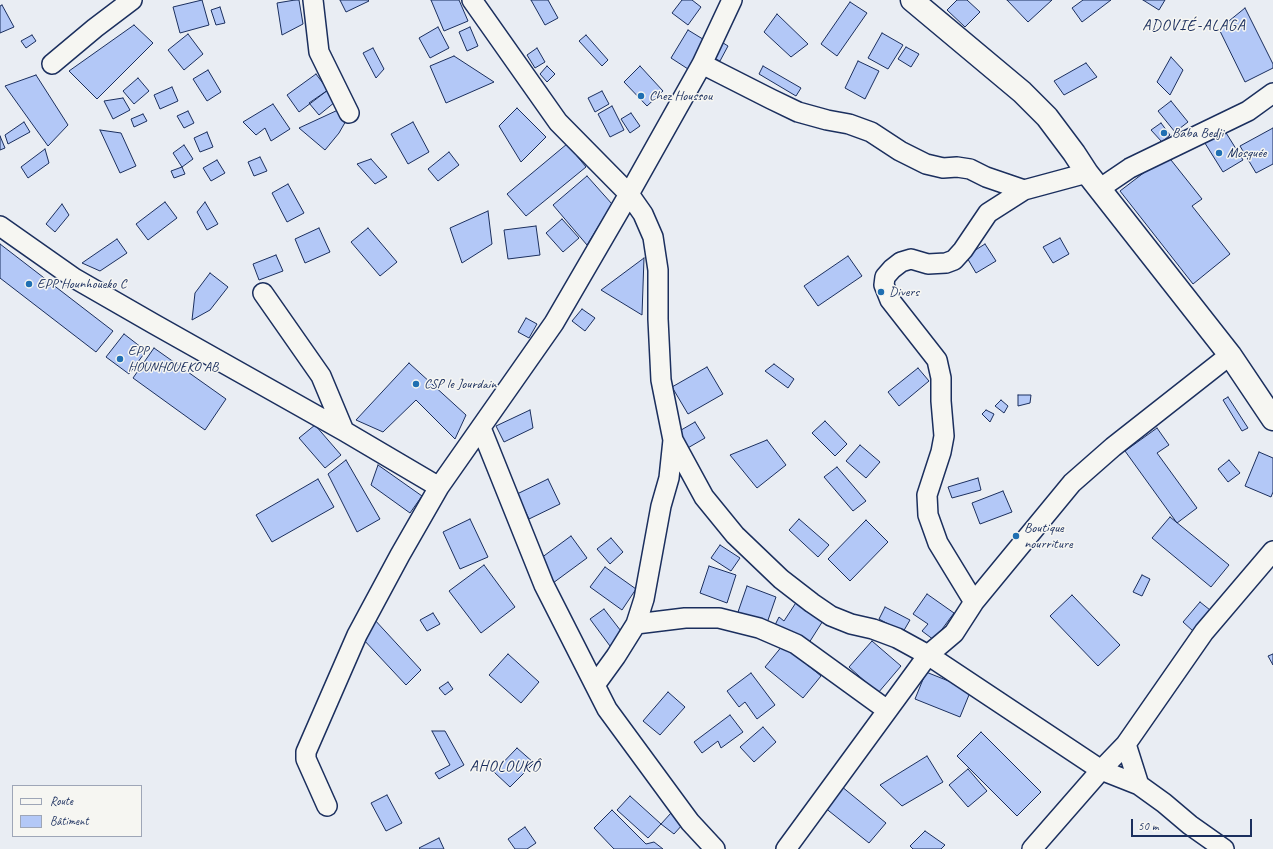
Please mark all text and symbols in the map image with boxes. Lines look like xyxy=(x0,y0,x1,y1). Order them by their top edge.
district label: ADOVIÉ-ALAGA xyxy=(1142,16,1246,36)
place label: Chez Houssou xyxy=(649,88,712,104)
marker: Chez Houssou xyxy=(636,91,646,101)
place label: Baba Bedji xyxy=(1172,125,1223,141)
marker: Baba Bedji xyxy=(1159,128,1169,138)
place label: Mosquée xyxy=(1227,145,1266,161)
marker: Mosquée xyxy=(1214,148,1224,158)
place label: EPP Hounhoueko C xyxy=(37,276,126,292)
marker: EPP Hounhoueko C xyxy=(24,279,34,289)
place label: Divers xyxy=(889,284,919,300)
marker: Divers xyxy=(876,287,886,297)
place label: EPP HOUNHOUEKO AB xyxy=(128,343,218,376)
marker: EPP HOUNHOUEKO AB xyxy=(115,354,125,364)
place label: CSP le Jourdain xyxy=(424,376,497,392)
marker: CSP le Jourdain xyxy=(411,379,421,389)
place label: Boutique nourriture xyxy=(1024,520,1073,552)
marker: Boutique nourriture xyxy=(1011,531,1021,541)
district label: AHOLOUKÔ xyxy=(470,757,540,777)
legend xyxy=(12,785,142,837)
text: Route xyxy=(50,793,73,809)
scale bar xyxy=(1133,811,1254,837)
text: Bâtiment xyxy=(50,813,88,829)
text: 50 m xyxy=(1138,818,1158,834)

